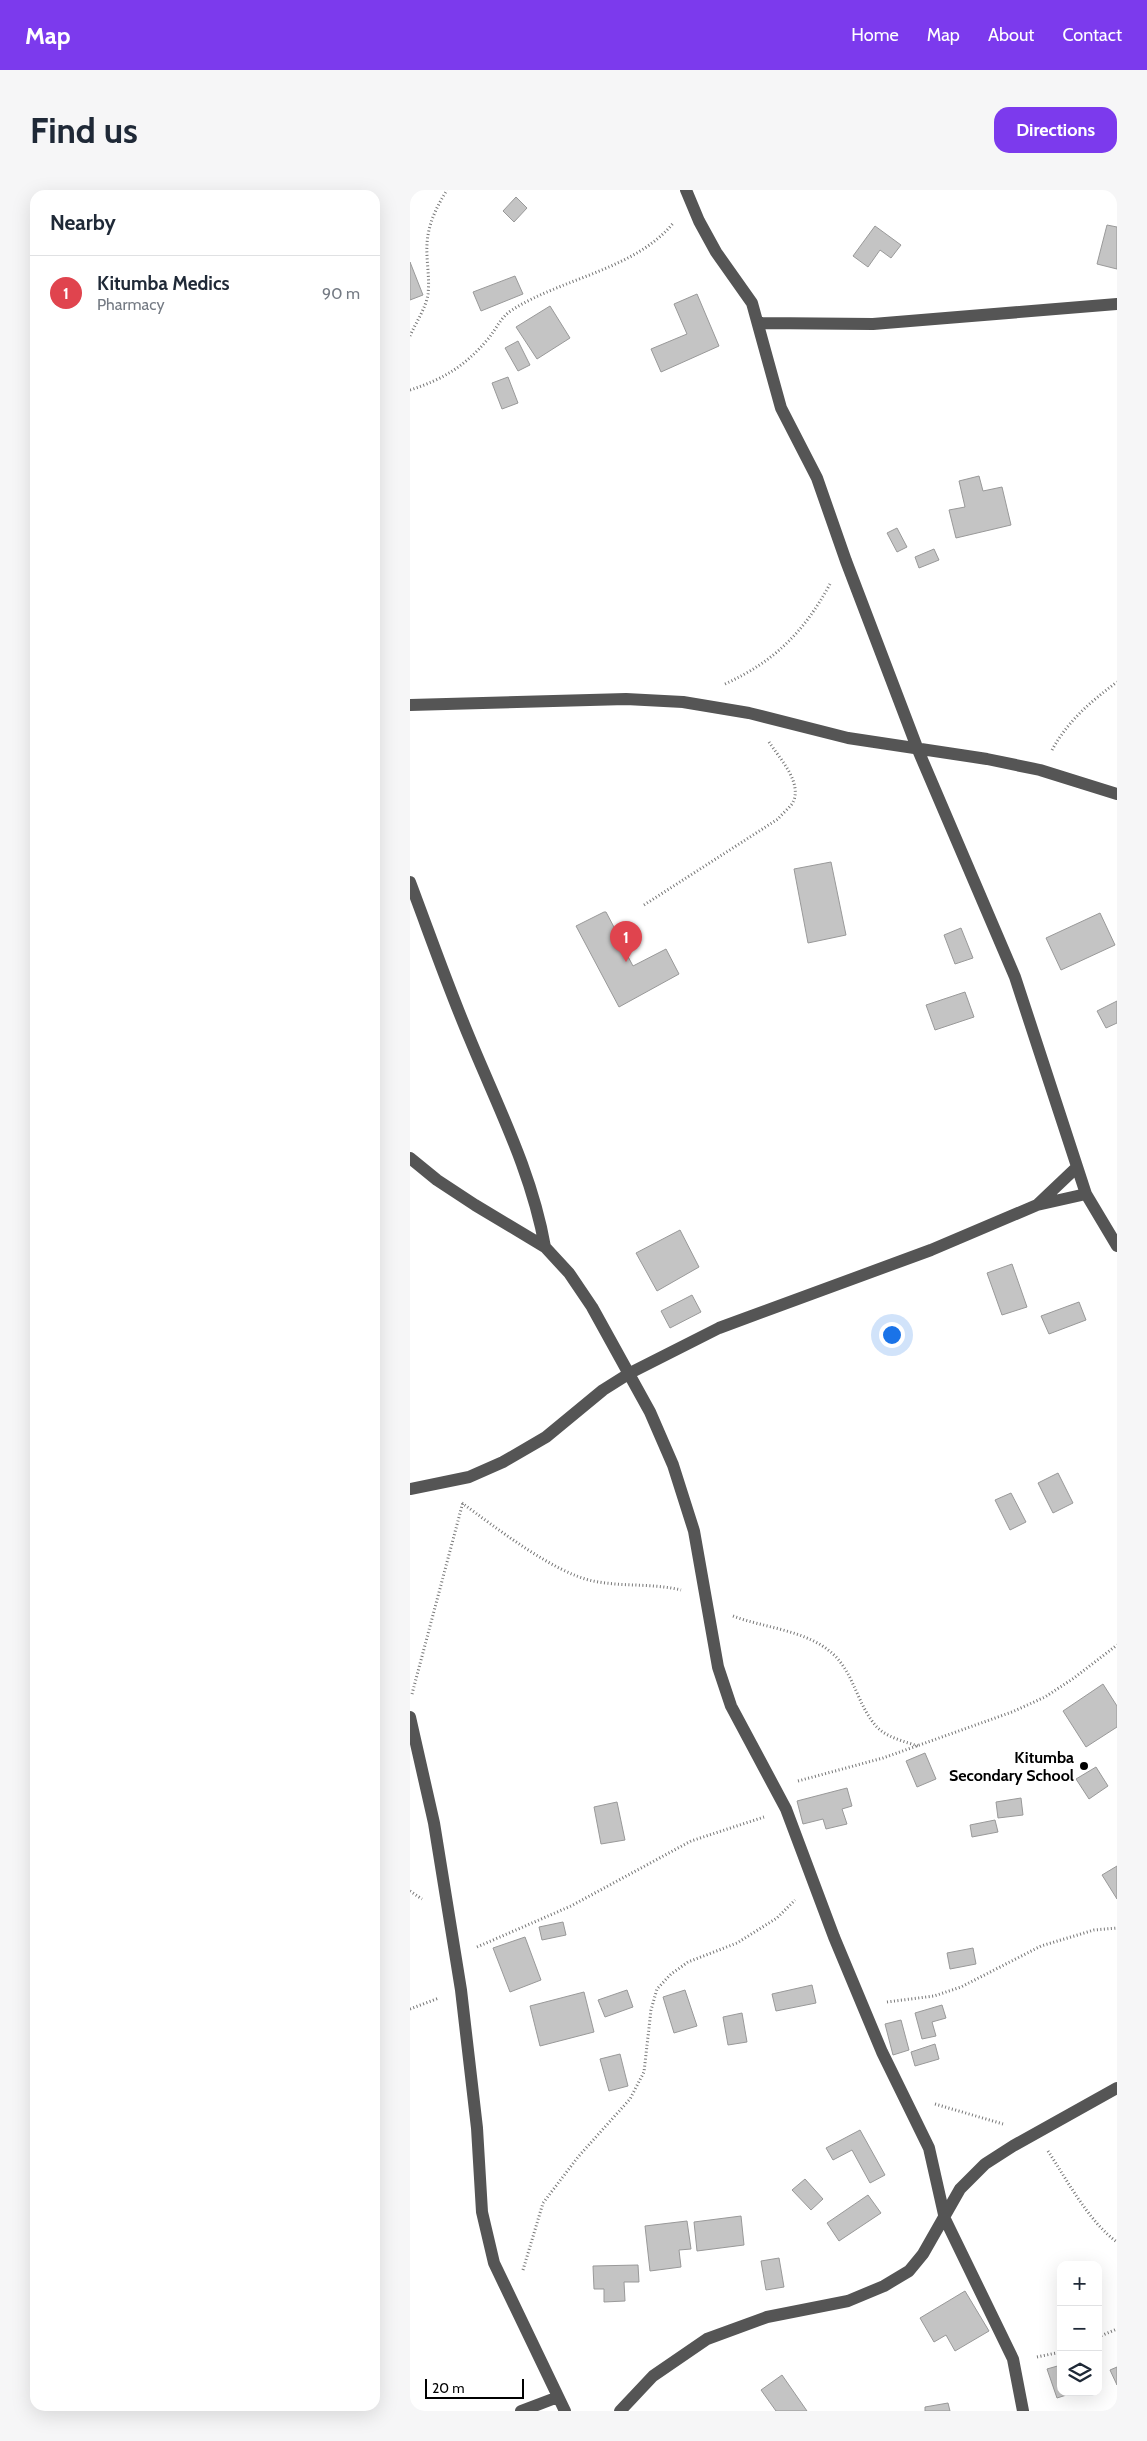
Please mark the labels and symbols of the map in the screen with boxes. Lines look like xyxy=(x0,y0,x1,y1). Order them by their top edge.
pin: 1 xyxy=(610,921,642,962)
your location xyxy=(879,1322,905,1348)
place label: Kitumba Secondary School xyxy=(949,1748,1074,1785)
marker: Kitumba Secondary School xyxy=(1078,1760,1090,1772)
scale bar xyxy=(425,2376,524,2399)

